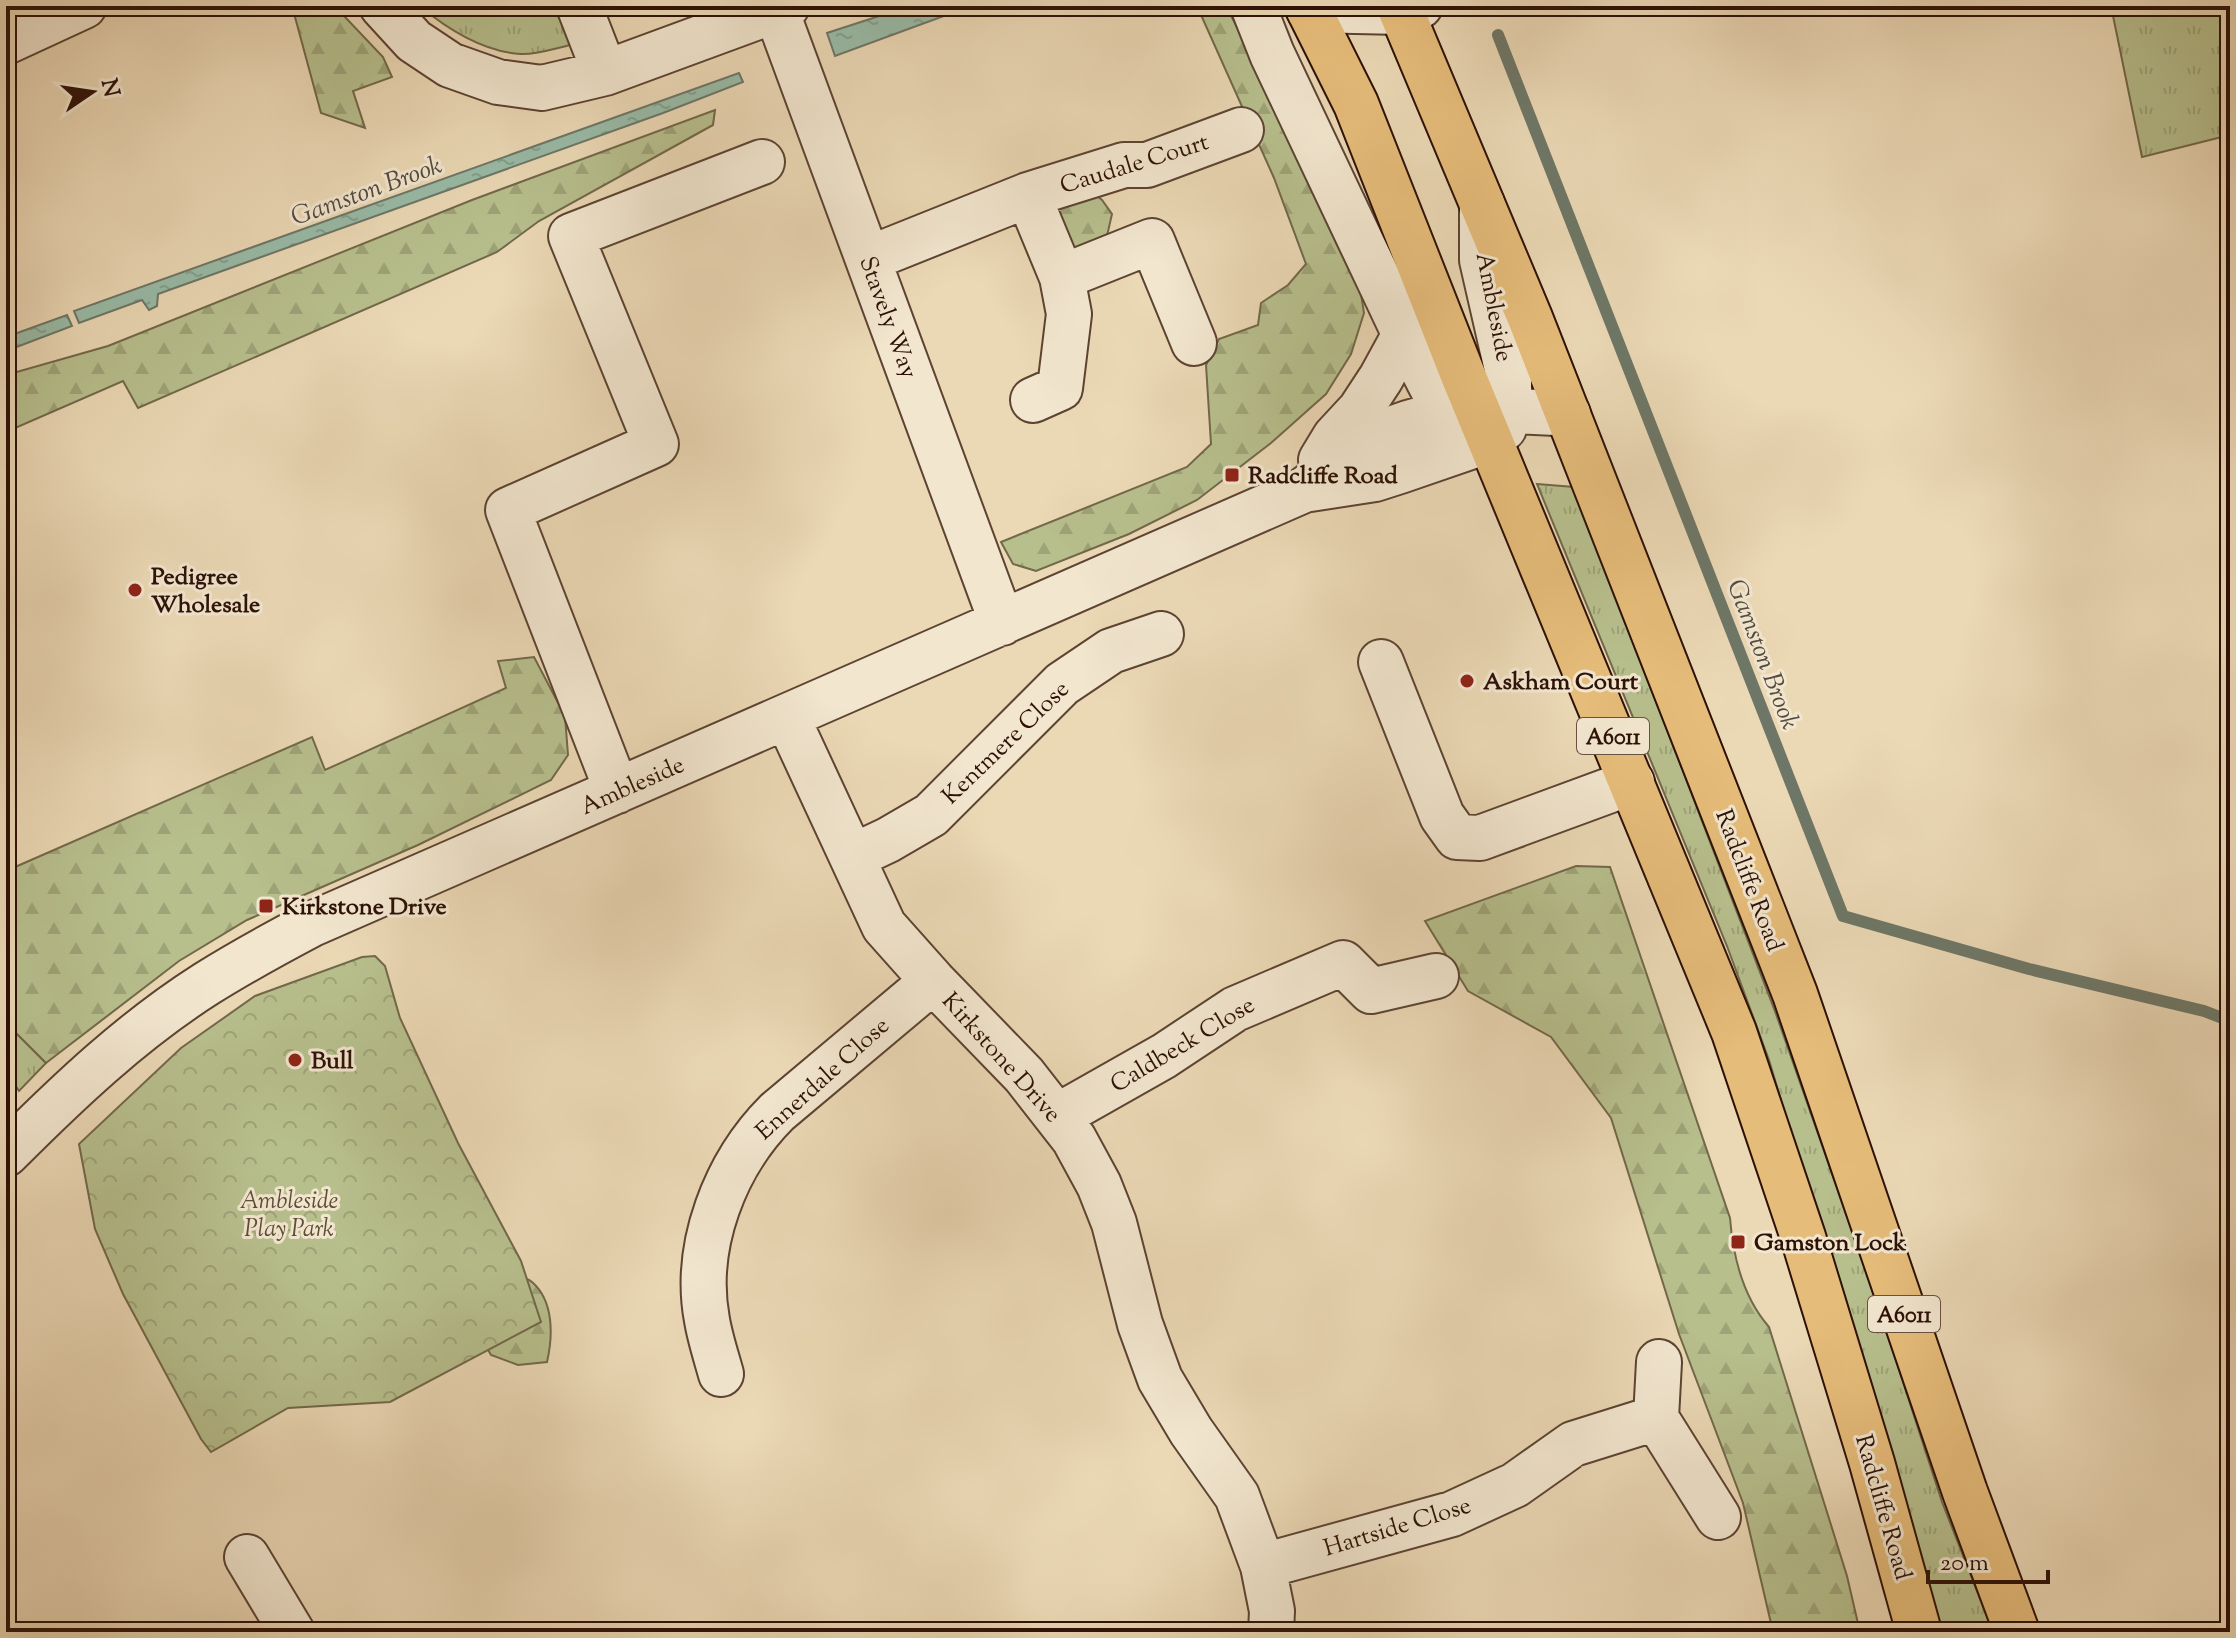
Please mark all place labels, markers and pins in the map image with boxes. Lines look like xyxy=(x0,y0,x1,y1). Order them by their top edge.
place label: Radcliffe Road xyxy=(1248,460,1398,494)
marker: Radcliffe Road xyxy=(1223,466,1241,484)
place label: Pedigree Wholesale xyxy=(151,561,260,623)
marker: Pedigree Wholesale xyxy=(126,581,144,599)
place label: Askham Court xyxy=(1483,666,1639,700)
marker: Askham Court xyxy=(1458,672,1476,690)
place label: Kirkstone Drive xyxy=(282,891,447,925)
marker: Kirkstone Drive xyxy=(257,897,275,915)
place label: Bull xyxy=(311,1045,354,1079)
marker: Bull xyxy=(286,1051,304,1069)
place label: Gamston Lock xyxy=(1754,1227,1907,1261)
marker: Gamston Lock xyxy=(1729,1233,1747,1251)

